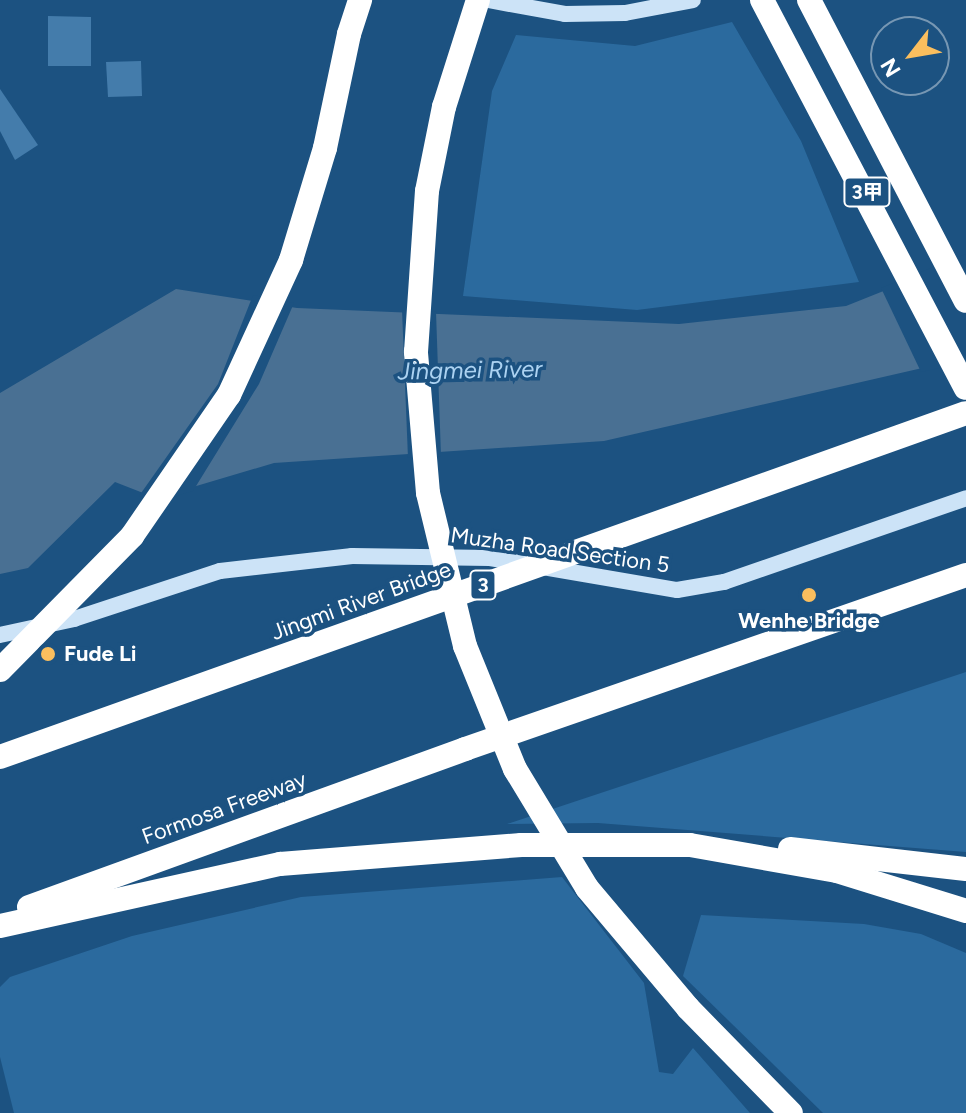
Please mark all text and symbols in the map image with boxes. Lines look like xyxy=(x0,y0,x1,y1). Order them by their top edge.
north arrow xyxy=(870,16,950,96)
text: N xyxy=(875,53,907,82)
road number: 3甲 xyxy=(843,176,891,208)
water label: Jingmei River xyxy=(397,354,543,386)
street label: Muzha Road Section 5 xyxy=(449,522,671,578)
street label: Jingmi River Bridge xyxy=(267,556,455,646)
road number: 3 xyxy=(469,569,497,601)
marker: Wenhe Bridge xyxy=(800,586,818,604)
place label: Wenhe Bridge xyxy=(738,608,880,634)
place label: Fude Li xyxy=(64,641,137,667)
marker: Fude Li xyxy=(39,645,57,663)
street label: Formosa Freeway xyxy=(138,766,310,850)

